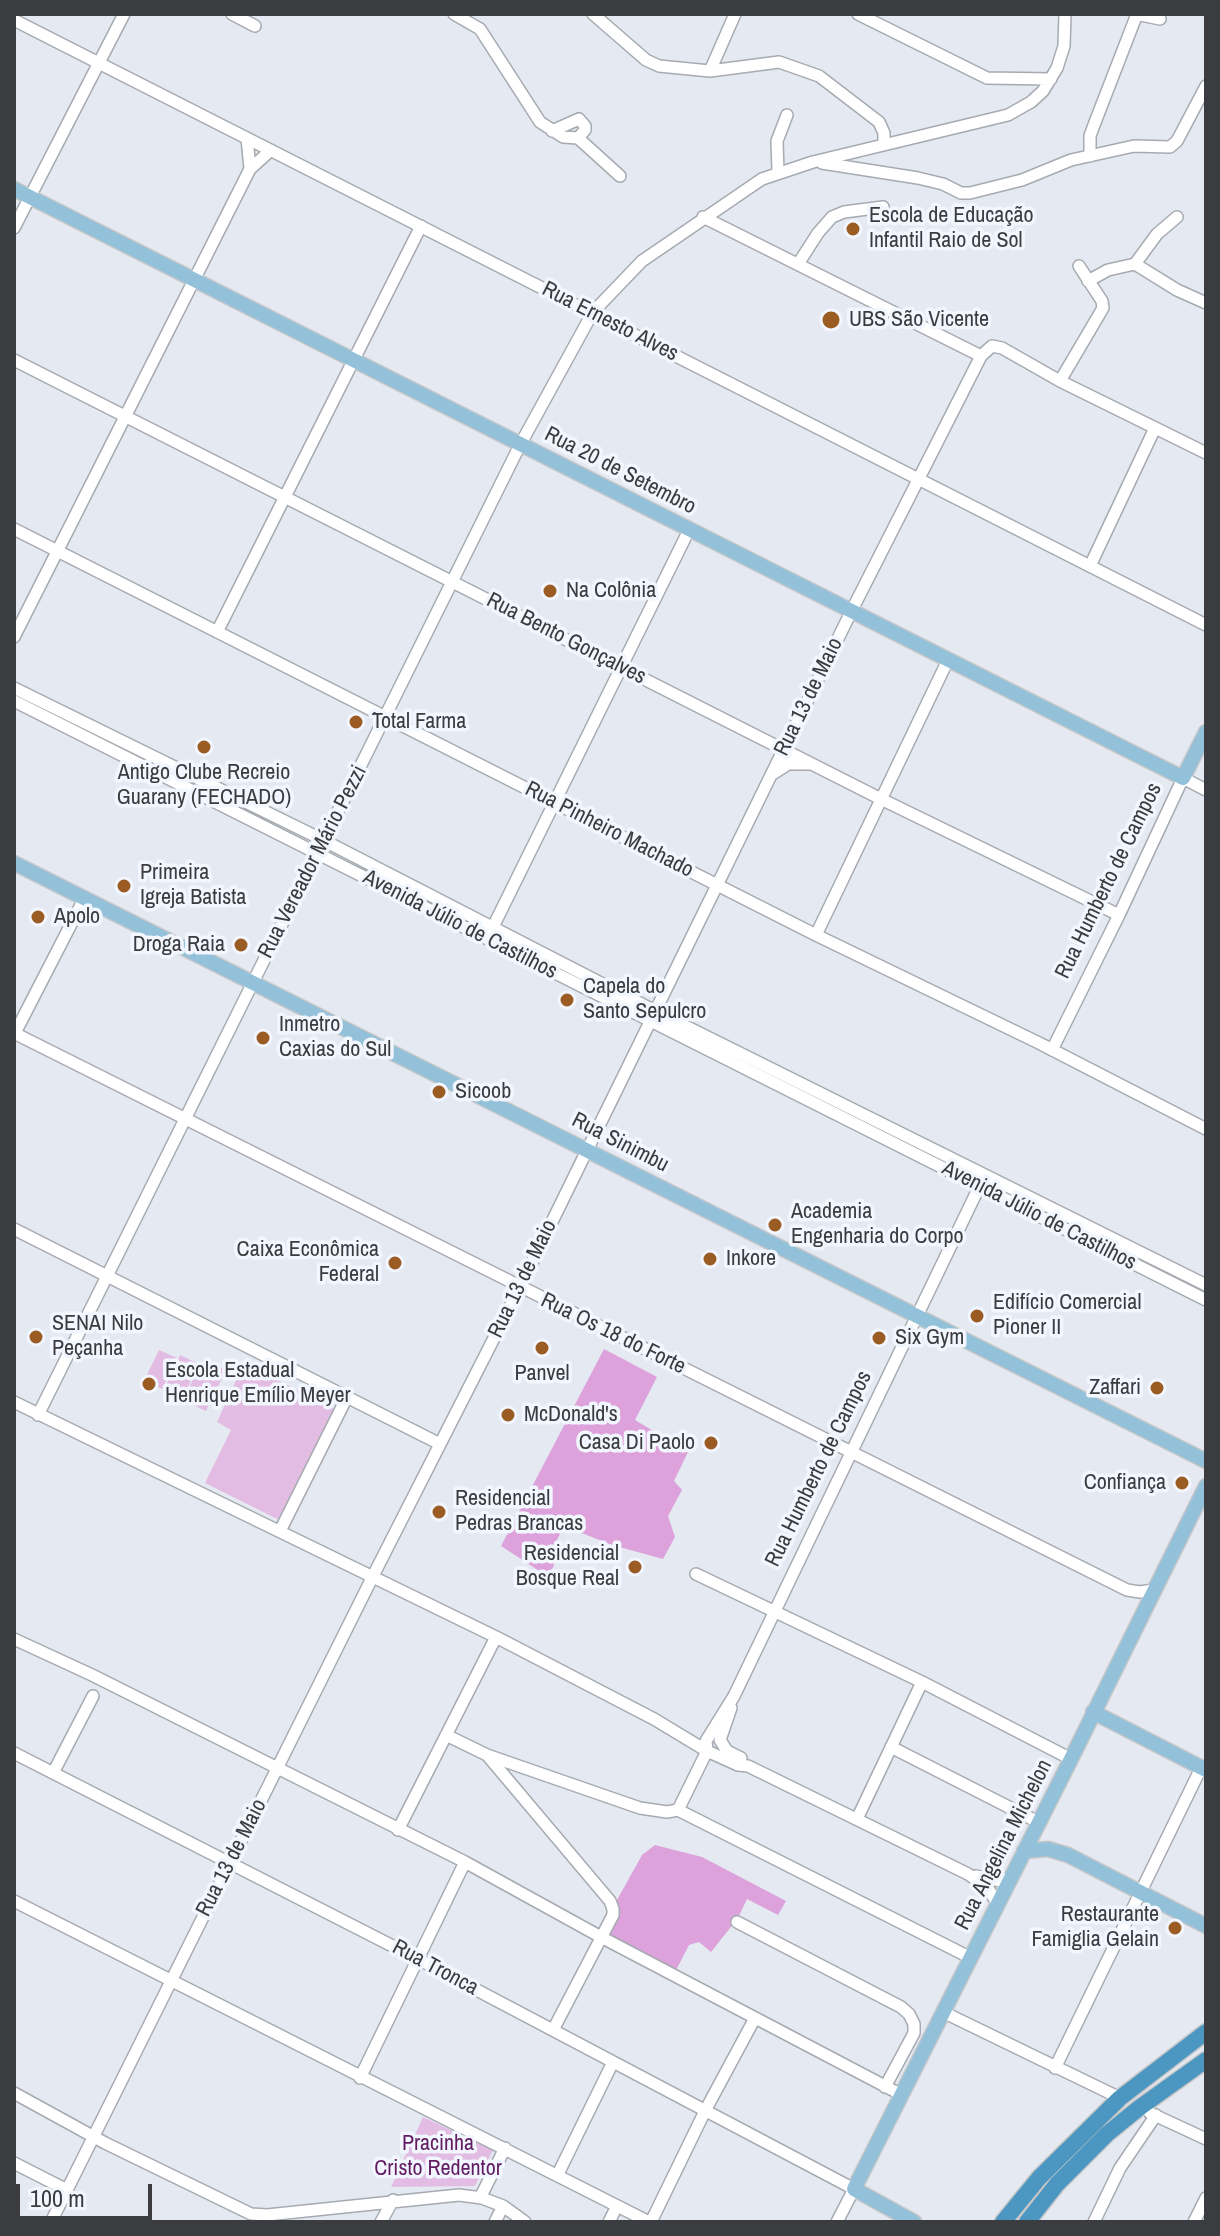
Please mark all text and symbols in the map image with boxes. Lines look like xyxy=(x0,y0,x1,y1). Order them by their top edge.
place label: Escola de Educação Infantil Raio de Sol xyxy=(869,203,1033,254)
marker: Escola de Educação Infantil Raio de Sol xyxy=(844,220,862,238)
street label: Rua Ernesto Alves xyxy=(537,276,683,368)
place label: UBS São Vicente xyxy=(849,307,989,333)
marker: UBS São Vicente xyxy=(820,309,842,331)
street label: Rua 20 de Setembro xyxy=(540,421,700,521)
place label: Na Colônia xyxy=(566,578,656,604)
marker: Na Colônia xyxy=(541,582,559,600)
street label: Rua Bento Gonçalves xyxy=(482,587,650,691)
street label: Rua 13 de Maio xyxy=(769,634,849,760)
place label: ´Total Farma xyxy=(372,709,466,735)
marker: ´Total Farma xyxy=(347,713,365,731)
marker: Antigo Clube Recreio Guarany (FECHADO) xyxy=(195,738,213,756)
place label: Antigo Clube Recreio Guarany (FECHADO) xyxy=(117,760,291,812)
street label: Rua Vereador Mário Pezzi xyxy=(253,761,373,963)
street label: Rua Pinheiro Machado xyxy=(520,776,698,884)
street label: Rua Humberto de Campos xyxy=(1050,779,1168,983)
place label: Primeira Igreja Batista xyxy=(140,860,246,912)
street label: Avenida Júlio de Castilhos xyxy=(359,865,561,985)
marker: Primeira Igreja Batista xyxy=(115,877,133,895)
place label: Apolo xyxy=(54,904,100,930)
marker: Apolo xyxy=(29,908,47,926)
place label: Droga Raia xyxy=(133,932,225,958)
marker: Droga Raia xyxy=(232,936,250,954)
place label: Capela do Santo Sepulcro xyxy=(583,974,706,1026)
marker: Capela do Santo Sepulcro xyxy=(558,991,576,1009)
place label: Inmetro Caxias do Sul xyxy=(279,1012,391,1064)
marker: Inmetro Caxias do Sul xyxy=(254,1029,272,1047)
place label: Sicoob xyxy=(455,1079,511,1105)
marker: Sicoob xyxy=(430,1083,448,1101)
street label: Rua Sinimbu xyxy=(567,1107,673,1179)
street label: Avenida Júlio de Castilhos xyxy=(938,1156,1140,1276)
place label: Academia Engenharia do Corpo xyxy=(791,1199,964,1250)
street label: Rua 13 de Maio xyxy=(483,1216,563,1342)
marker: Academia Engenharia do Corpo xyxy=(766,1216,784,1234)
place label: Caixa Econômica Federal xyxy=(237,1237,379,1288)
place label: Inkore xyxy=(726,1246,776,1272)
marker: Inkore xyxy=(701,1250,719,1268)
marker: Caixa Econômica Federal xyxy=(386,1254,404,1272)
street label: Rua Os 18 do Forte xyxy=(536,1288,690,1380)
place label: Edifício Comercial Pioner II xyxy=(993,1290,1141,1342)
marker: Edifício Comercial Pioner II xyxy=(968,1307,986,1325)
place label: SENAI Nilo Peçanha xyxy=(52,1311,143,1362)
place label: Six Gym xyxy=(895,1325,964,1351)
marker: SENAI Nilo Peçanha xyxy=(27,1328,45,1346)
marker: Six Gym xyxy=(870,1329,888,1347)
marker: Panvel xyxy=(533,1339,551,1357)
place label: Escola Estadual Henrique Emílio Meyer xyxy=(165,1358,350,1410)
place label: Panvel xyxy=(514,1361,570,1387)
street label: Rua Humberto de Campos xyxy=(760,1367,878,1571)
marker: Escola Estadual Henrique Emílio Meyer xyxy=(140,1375,158,1393)
place label: Zaffari xyxy=(1089,1375,1141,1401)
marker: Zaffari xyxy=(1148,1379,1166,1397)
place label: McDonald's xyxy=(524,1402,618,1428)
marker: McDonald's xyxy=(499,1406,517,1424)
place label: Casa Di Paolo xyxy=(579,1430,695,1456)
marker: Casa Di Paolo xyxy=(702,1434,720,1452)
place label: Confiança xyxy=(1084,1470,1166,1496)
marker: Confiança xyxy=(1173,1474,1191,1492)
place label: Residencial Pedras Brancas xyxy=(455,1486,583,1538)
marker: Residencial Pedras Brancas xyxy=(430,1503,448,1521)
place label: Residencial Bosque Real xyxy=(516,1541,619,1592)
marker: Residencial Bosque Real xyxy=(626,1558,644,1576)
street label: Rua Angelina Michelon xyxy=(950,1755,1058,1935)
street label: Rua 13 de Maio xyxy=(191,1795,273,1921)
place label: Restaurante Famiglia Gelain xyxy=(1032,1902,1159,1954)
marker: Restaurante Famiglia Gelain xyxy=(1166,1919,1184,1937)
street label: Rua Tronca xyxy=(387,1934,483,2002)
park label: Pracinha Cristo Redentor xyxy=(374,2131,502,2182)
scale bar xyxy=(20,2168,156,2218)
text: 100 m xyxy=(30,2182,85,2214)

